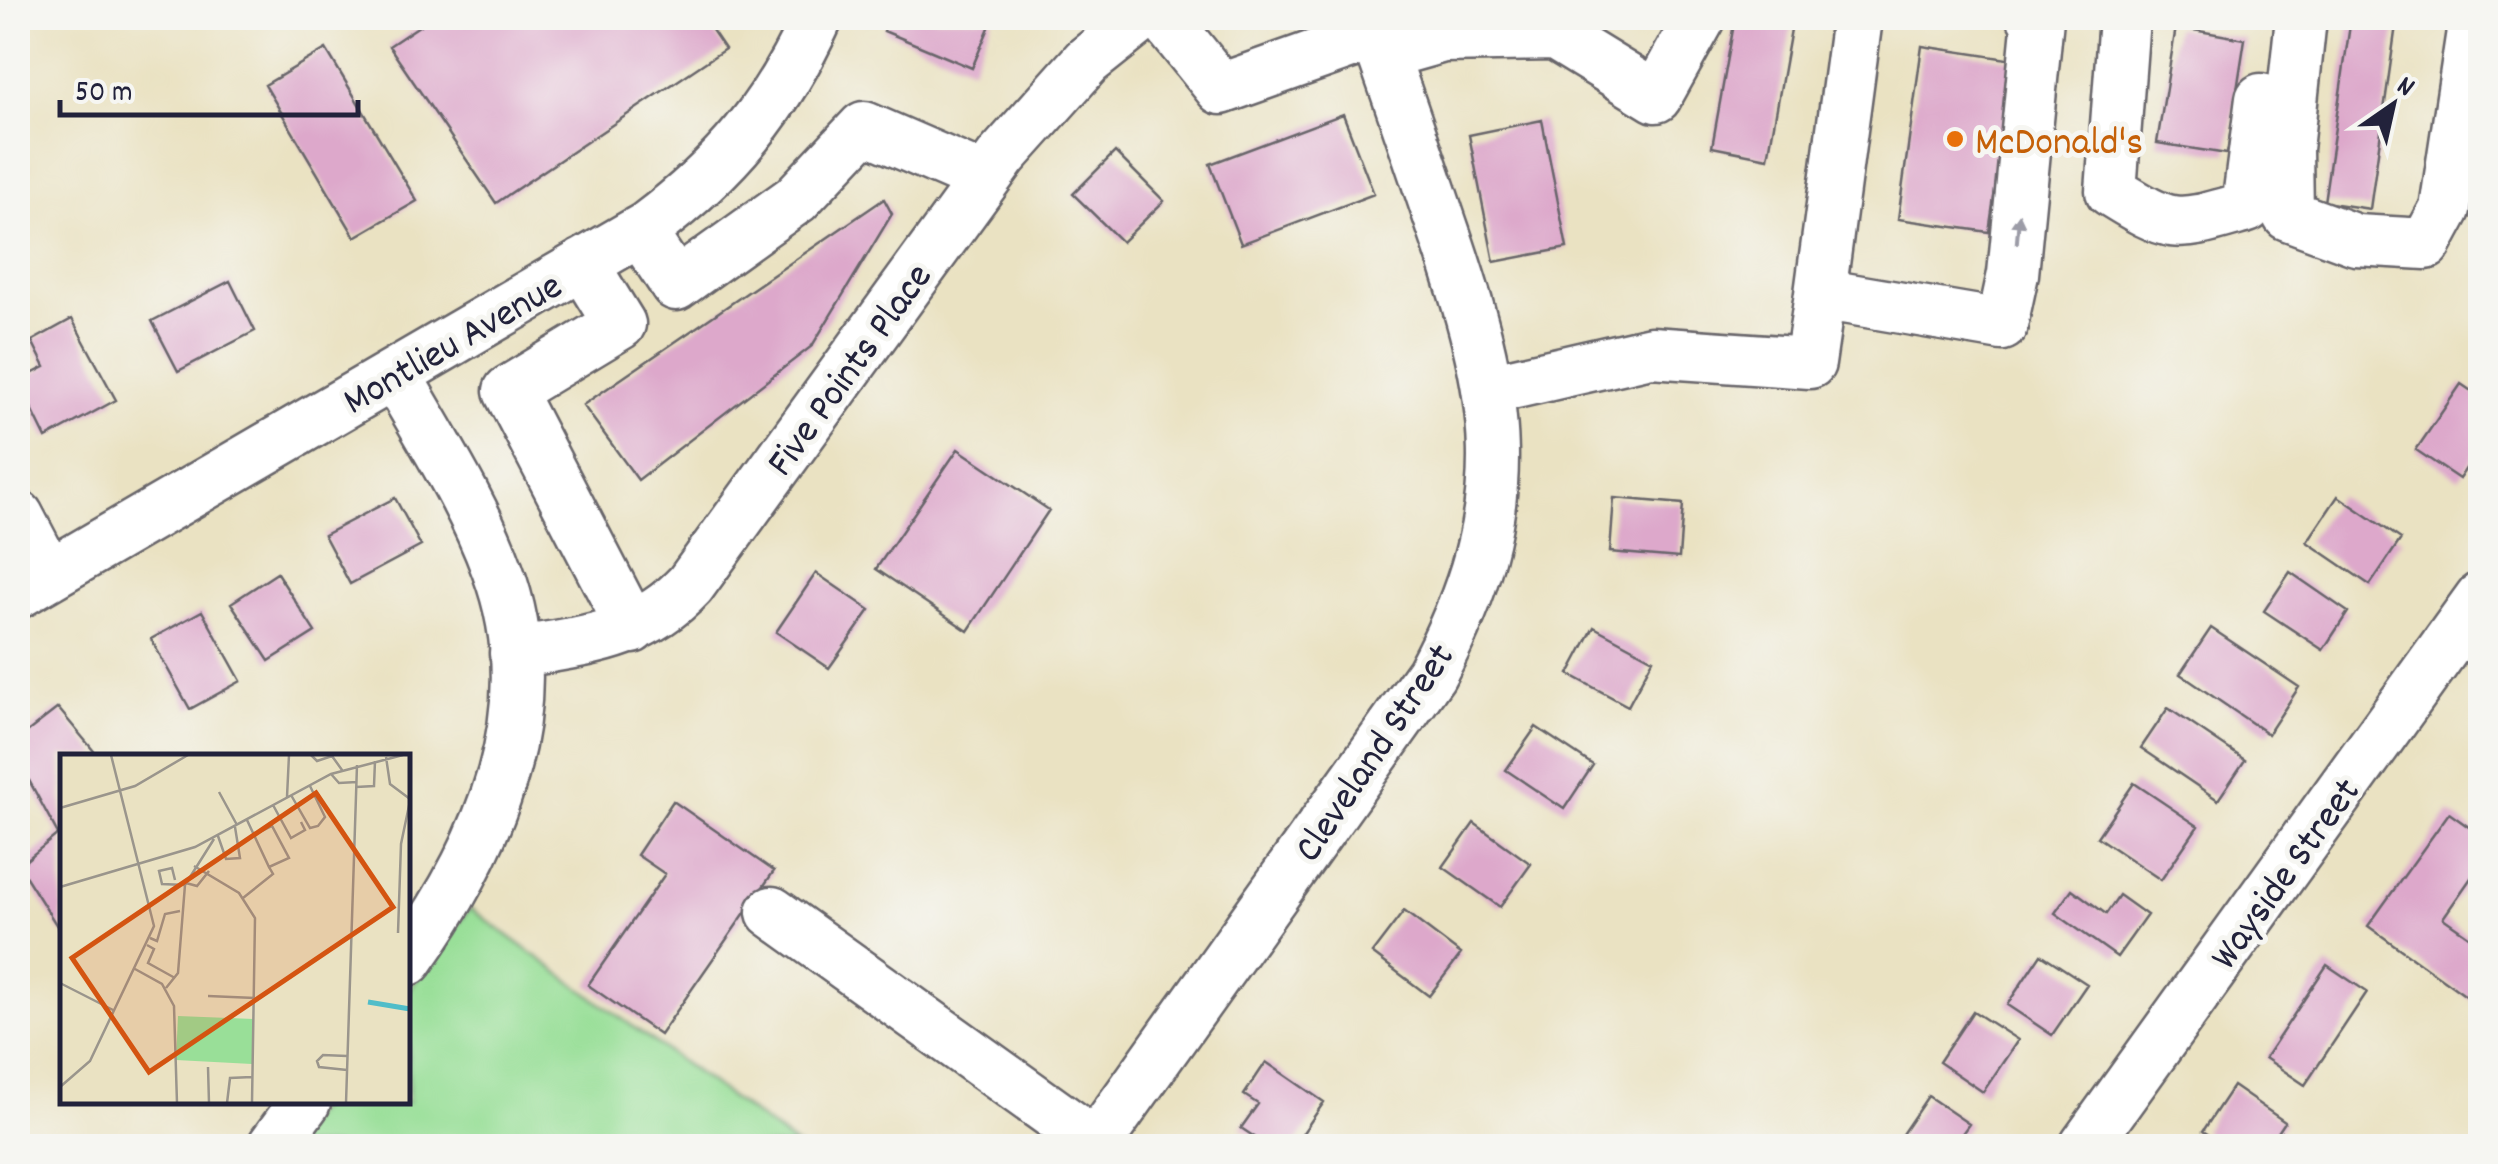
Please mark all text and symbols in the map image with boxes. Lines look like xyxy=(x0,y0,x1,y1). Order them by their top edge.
scale bar xyxy=(60,55,358,117)
north arrow xyxy=(2343,55,2443,155)
text: N xyxy=(2387,68,2421,109)
text: 50 m xyxy=(75,73,133,116)
place label: McDonald's xyxy=(1975,117,2143,174)
marker: McDonald's xyxy=(1944,128,1966,150)
one-way arrow xyxy=(2010,212,2026,244)
street label: Five Points Place xyxy=(755,253,949,490)
street label: Montlieu Avenue xyxy=(334,261,574,433)
street label: Cleveland Street xyxy=(1283,634,1472,875)
inset map xyxy=(60,754,410,1104)
street label: Wayside Street xyxy=(2199,768,2377,984)

